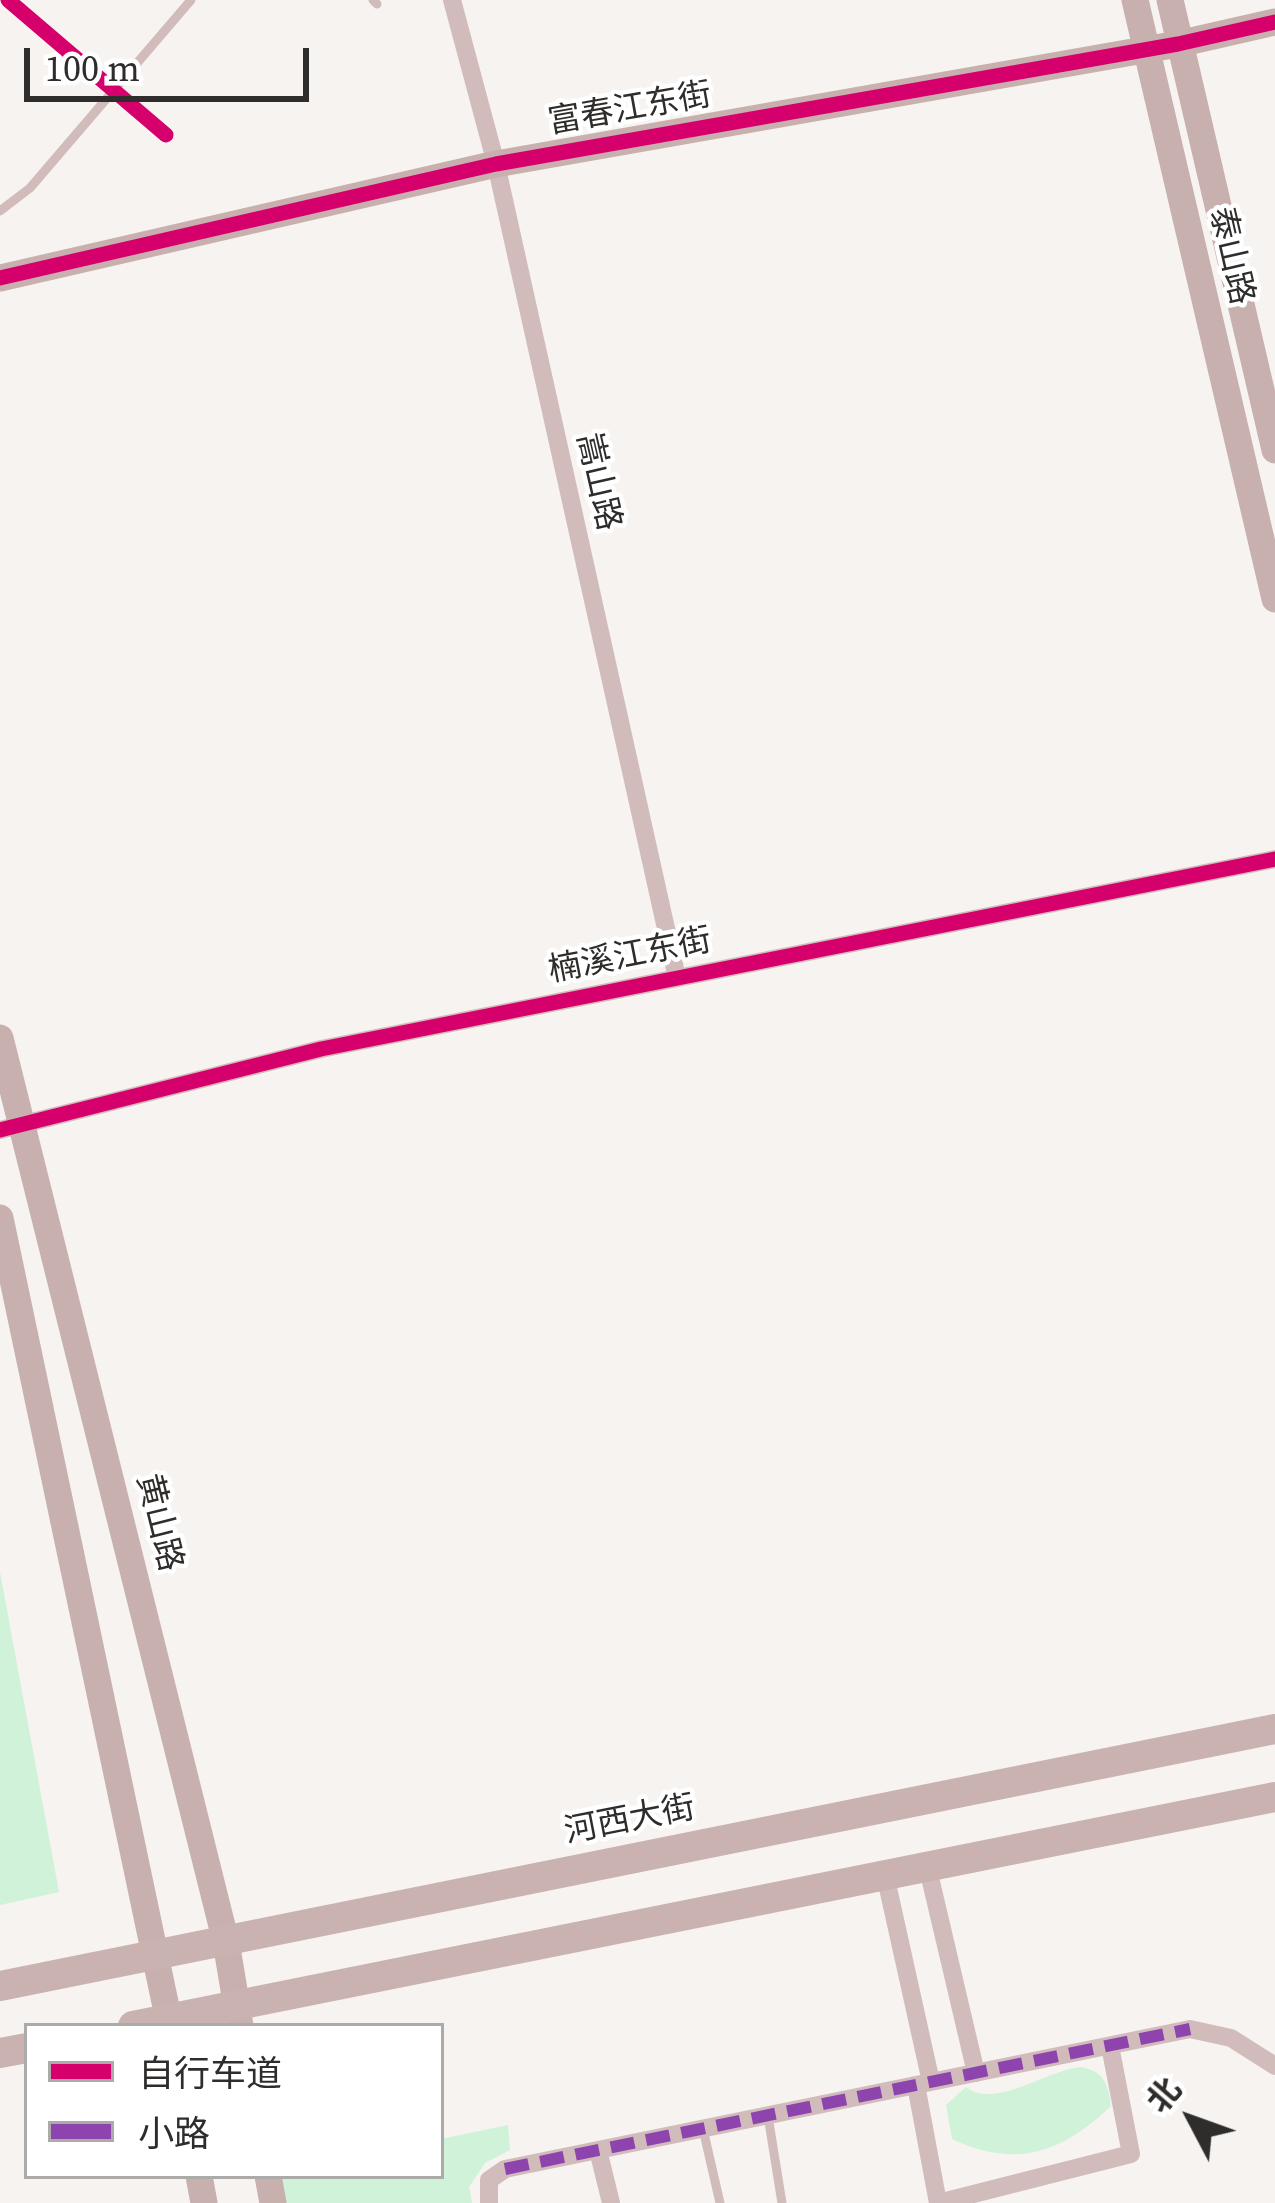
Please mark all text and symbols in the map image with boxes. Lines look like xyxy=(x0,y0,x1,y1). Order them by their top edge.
scale bar xyxy=(30,24,315,98)
text: 100 m xyxy=(45,44,140,93)
street label: 富春江东街 xyxy=(545,76,715,144)
street label: 泰山路 xyxy=(1200,203,1260,309)
street label: 嵩山路 xyxy=(567,429,627,535)
street label: 楠溪江东街 xyxy=(545,922,715,992)
street label: 黄山路 xyxy=(127,1470,189,1576)
street label: 河西大街 xyxy=(561,1789,699,1853)
legend xyxy=(24,2023,444,2179)
text: 自行车道 xyxy=(138,2049,282,2098)
north arrow xyxy=(1131,2059,1251,2179)
text: 北 xyxy=(1136,2068,1191,2122)
text: 小路 xyxy=(138,2109,210,2158)

